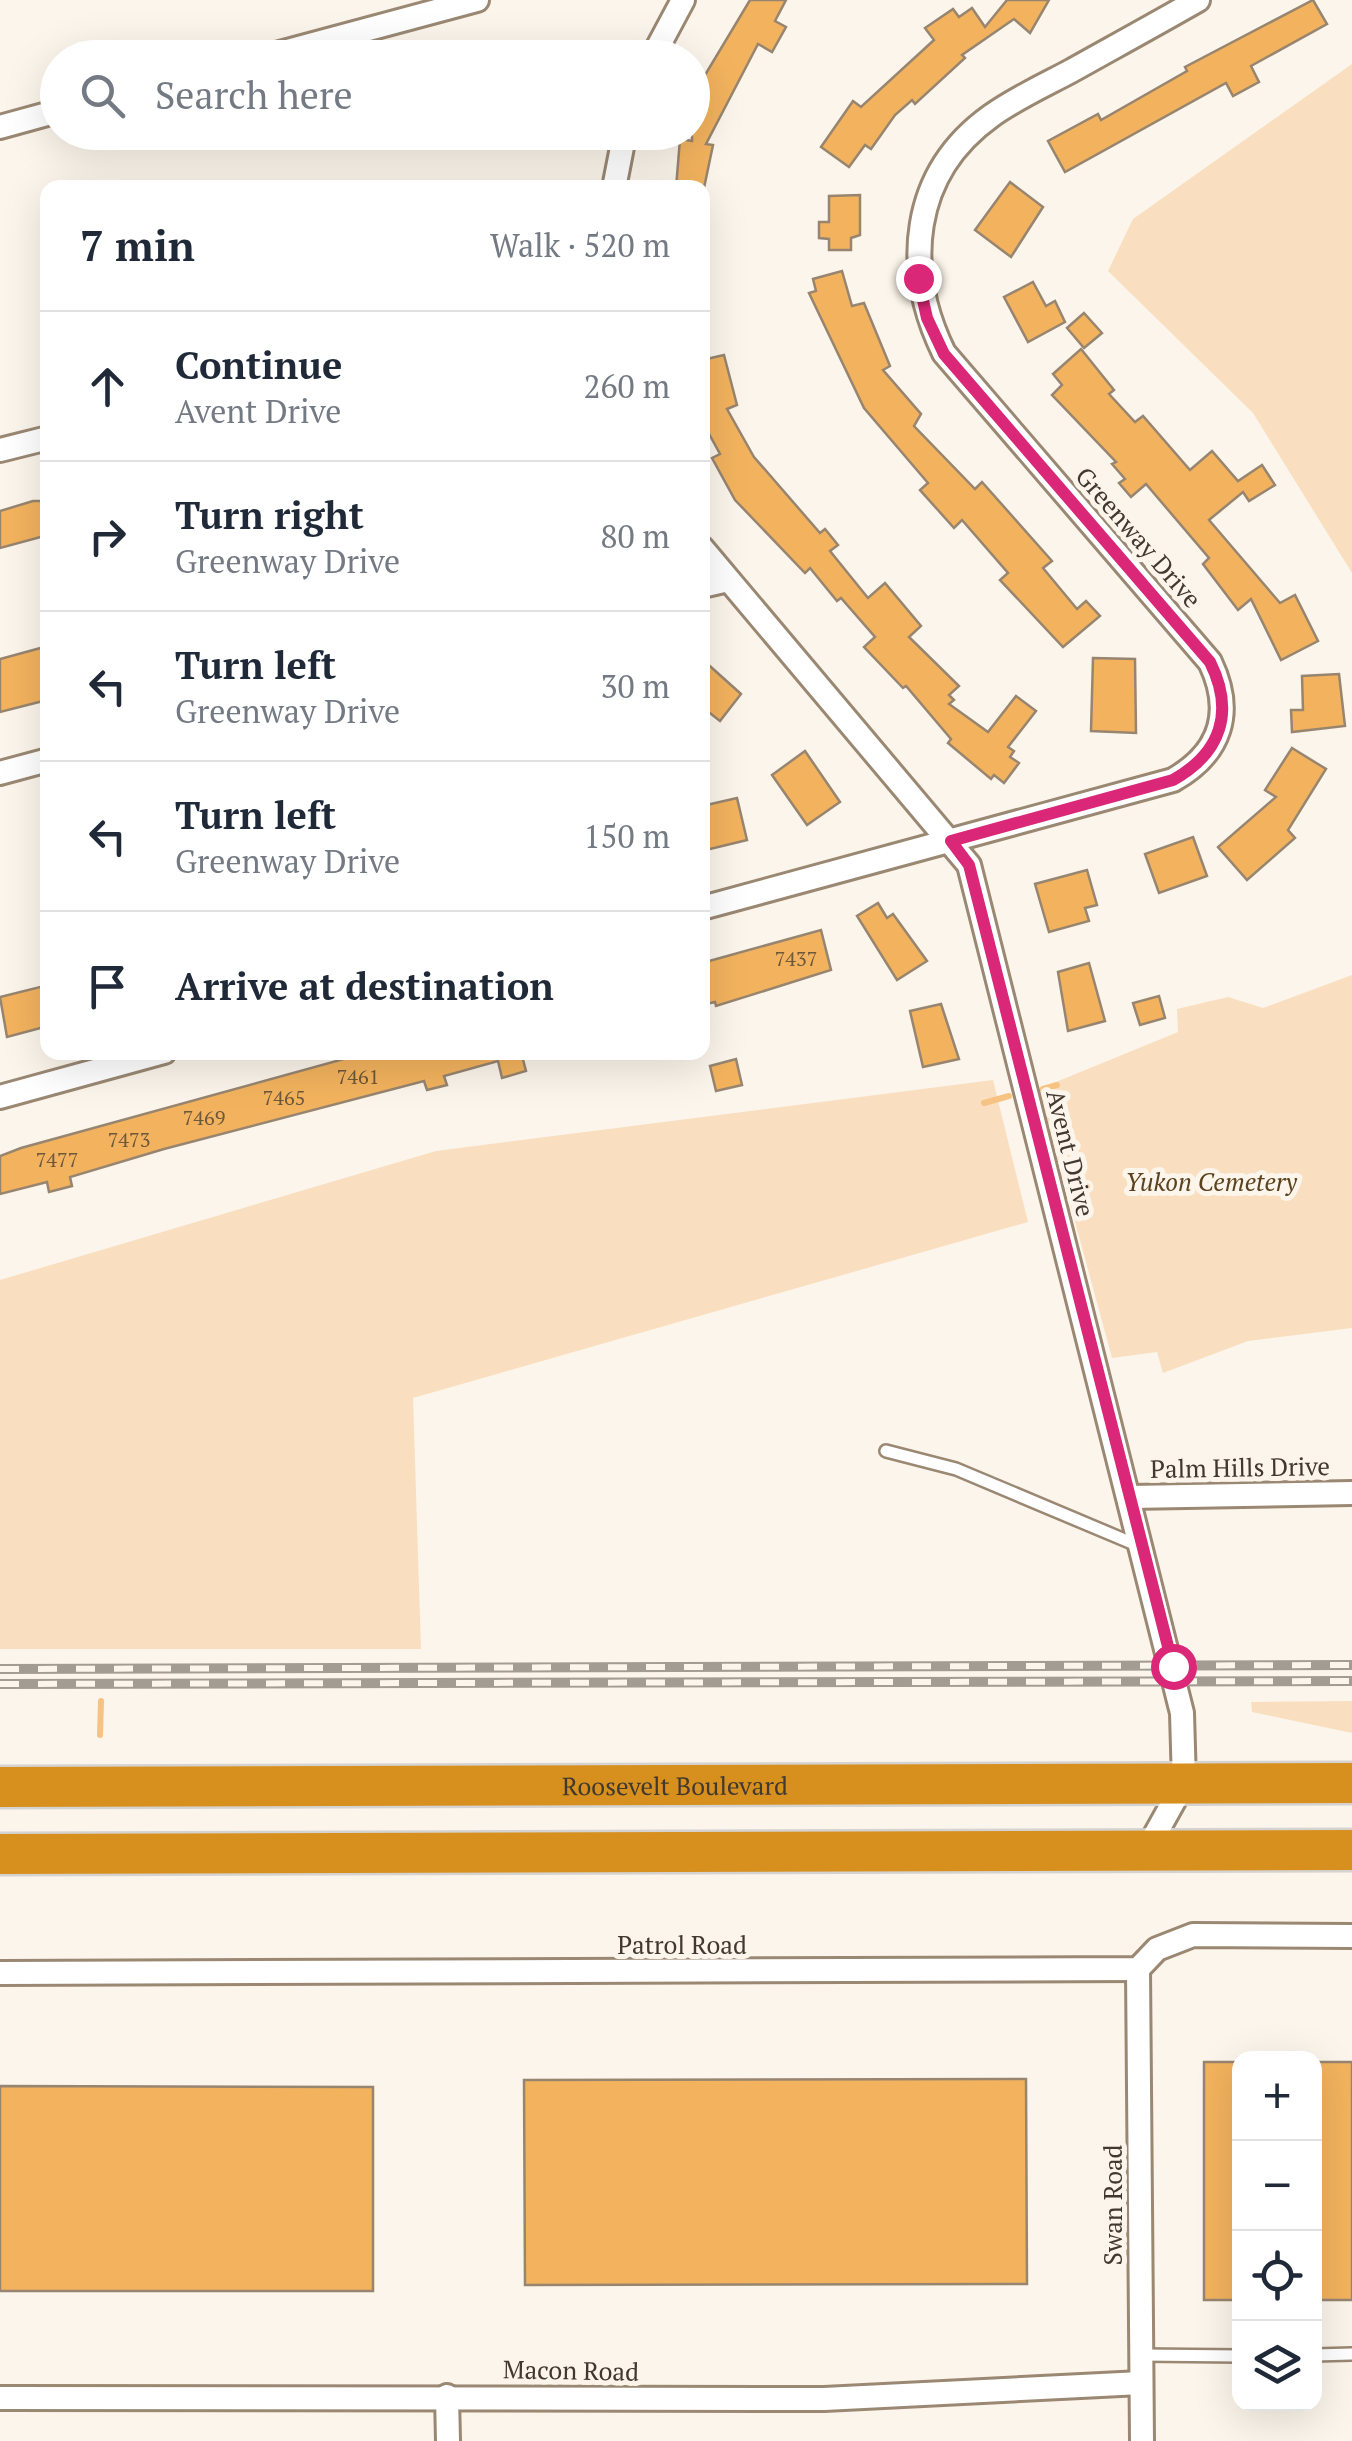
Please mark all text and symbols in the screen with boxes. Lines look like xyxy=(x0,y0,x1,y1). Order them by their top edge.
search box xyxy=(40,40,710,150)
icon: search xyxy=(75,68,130,123)
text: Search here xyxy=(155,70,353,120)
text: 7 min xyxy=(80,217,195,273)
text: Walk · 520 m xyxy=(490,224,670,266)
route end xyxy=(896,256,942,302)
text: Continue xyxy=(175,340,342,390)
icon: ahead xyxy=(80,359,135,414)
text: 260 m xyxy=(583,365,670,407)
text: Avent Drive xyxy=(175,390,341,432)
street label: Greenway Drive xyxy=(1069,460,1209,614)
text: Turn right xyxy=(175,490,364,540)
icon: right xyxy=(80,509,135,564)
text: 80 m xyxy=(600,515,670,557)
text: Greenway Drive xyxy=(175,540,400,582)
text: Turn left xyxy=(175,640,336,690)
icon: left xyxy=(80,659,135,714)
text: 30 m xyxy=(600,665,670,707)
text: Greenway Drive xyxy=(175,690,400,732)
text: Turn left xyxy=(175,790,336,840)
icon: left xyxy=(80,809,135,864)
text: 150 m xyxy=(583,815,670,857)
text: Greenway Drive xyxy=(175,840,400,882)
house number: 7437 xyxy=(775,945,817,972)
icon: arrive xyxy=(80,959,135,1014)
text: Arrive at destination xyxy=(175,961,554,1011)
house number: 7461 xyxy=(337,1063,379,1090)
house number: 7465 xyxy=(263,1084,305,1111)
street label: Avent Drive xyxy=(1039,1086,1103,1220)
house number: 7469 xyxy=(183,1104,225,1131)
house number: 7473 xyxy=(108,1126,150,1153)
house number: 7477 xyxy=(36,1146,78,1173)
park label: Yukon Cemetery xyxy=(1125,1165,1297,1198)
street label: Palm Hills Drive xyxy=(1150,1449,1330,1485)
route start xyxy=(1151,1644,1197,1690)
street label: Roosevelt Boulevard xyxy=(562,1768,788,1802)
street label: Patrol Road xyxy=(617,1928,747,1961)
map controls xyxy=(1232,2051,1322,2411)
button: + xyxy=(1232,2051,1322,2141)
button: − xyxy=(1232,2141,1322,2231)
street label: Swan Road xyxy=(1096,2144,1129,2265)
button: locate xyxy=(1232,2231,1322,2321)
button: layers xyxy=(1232,2321,1322,2411)
street label: Macon Road xyxy=(503,2352,639,2388)

